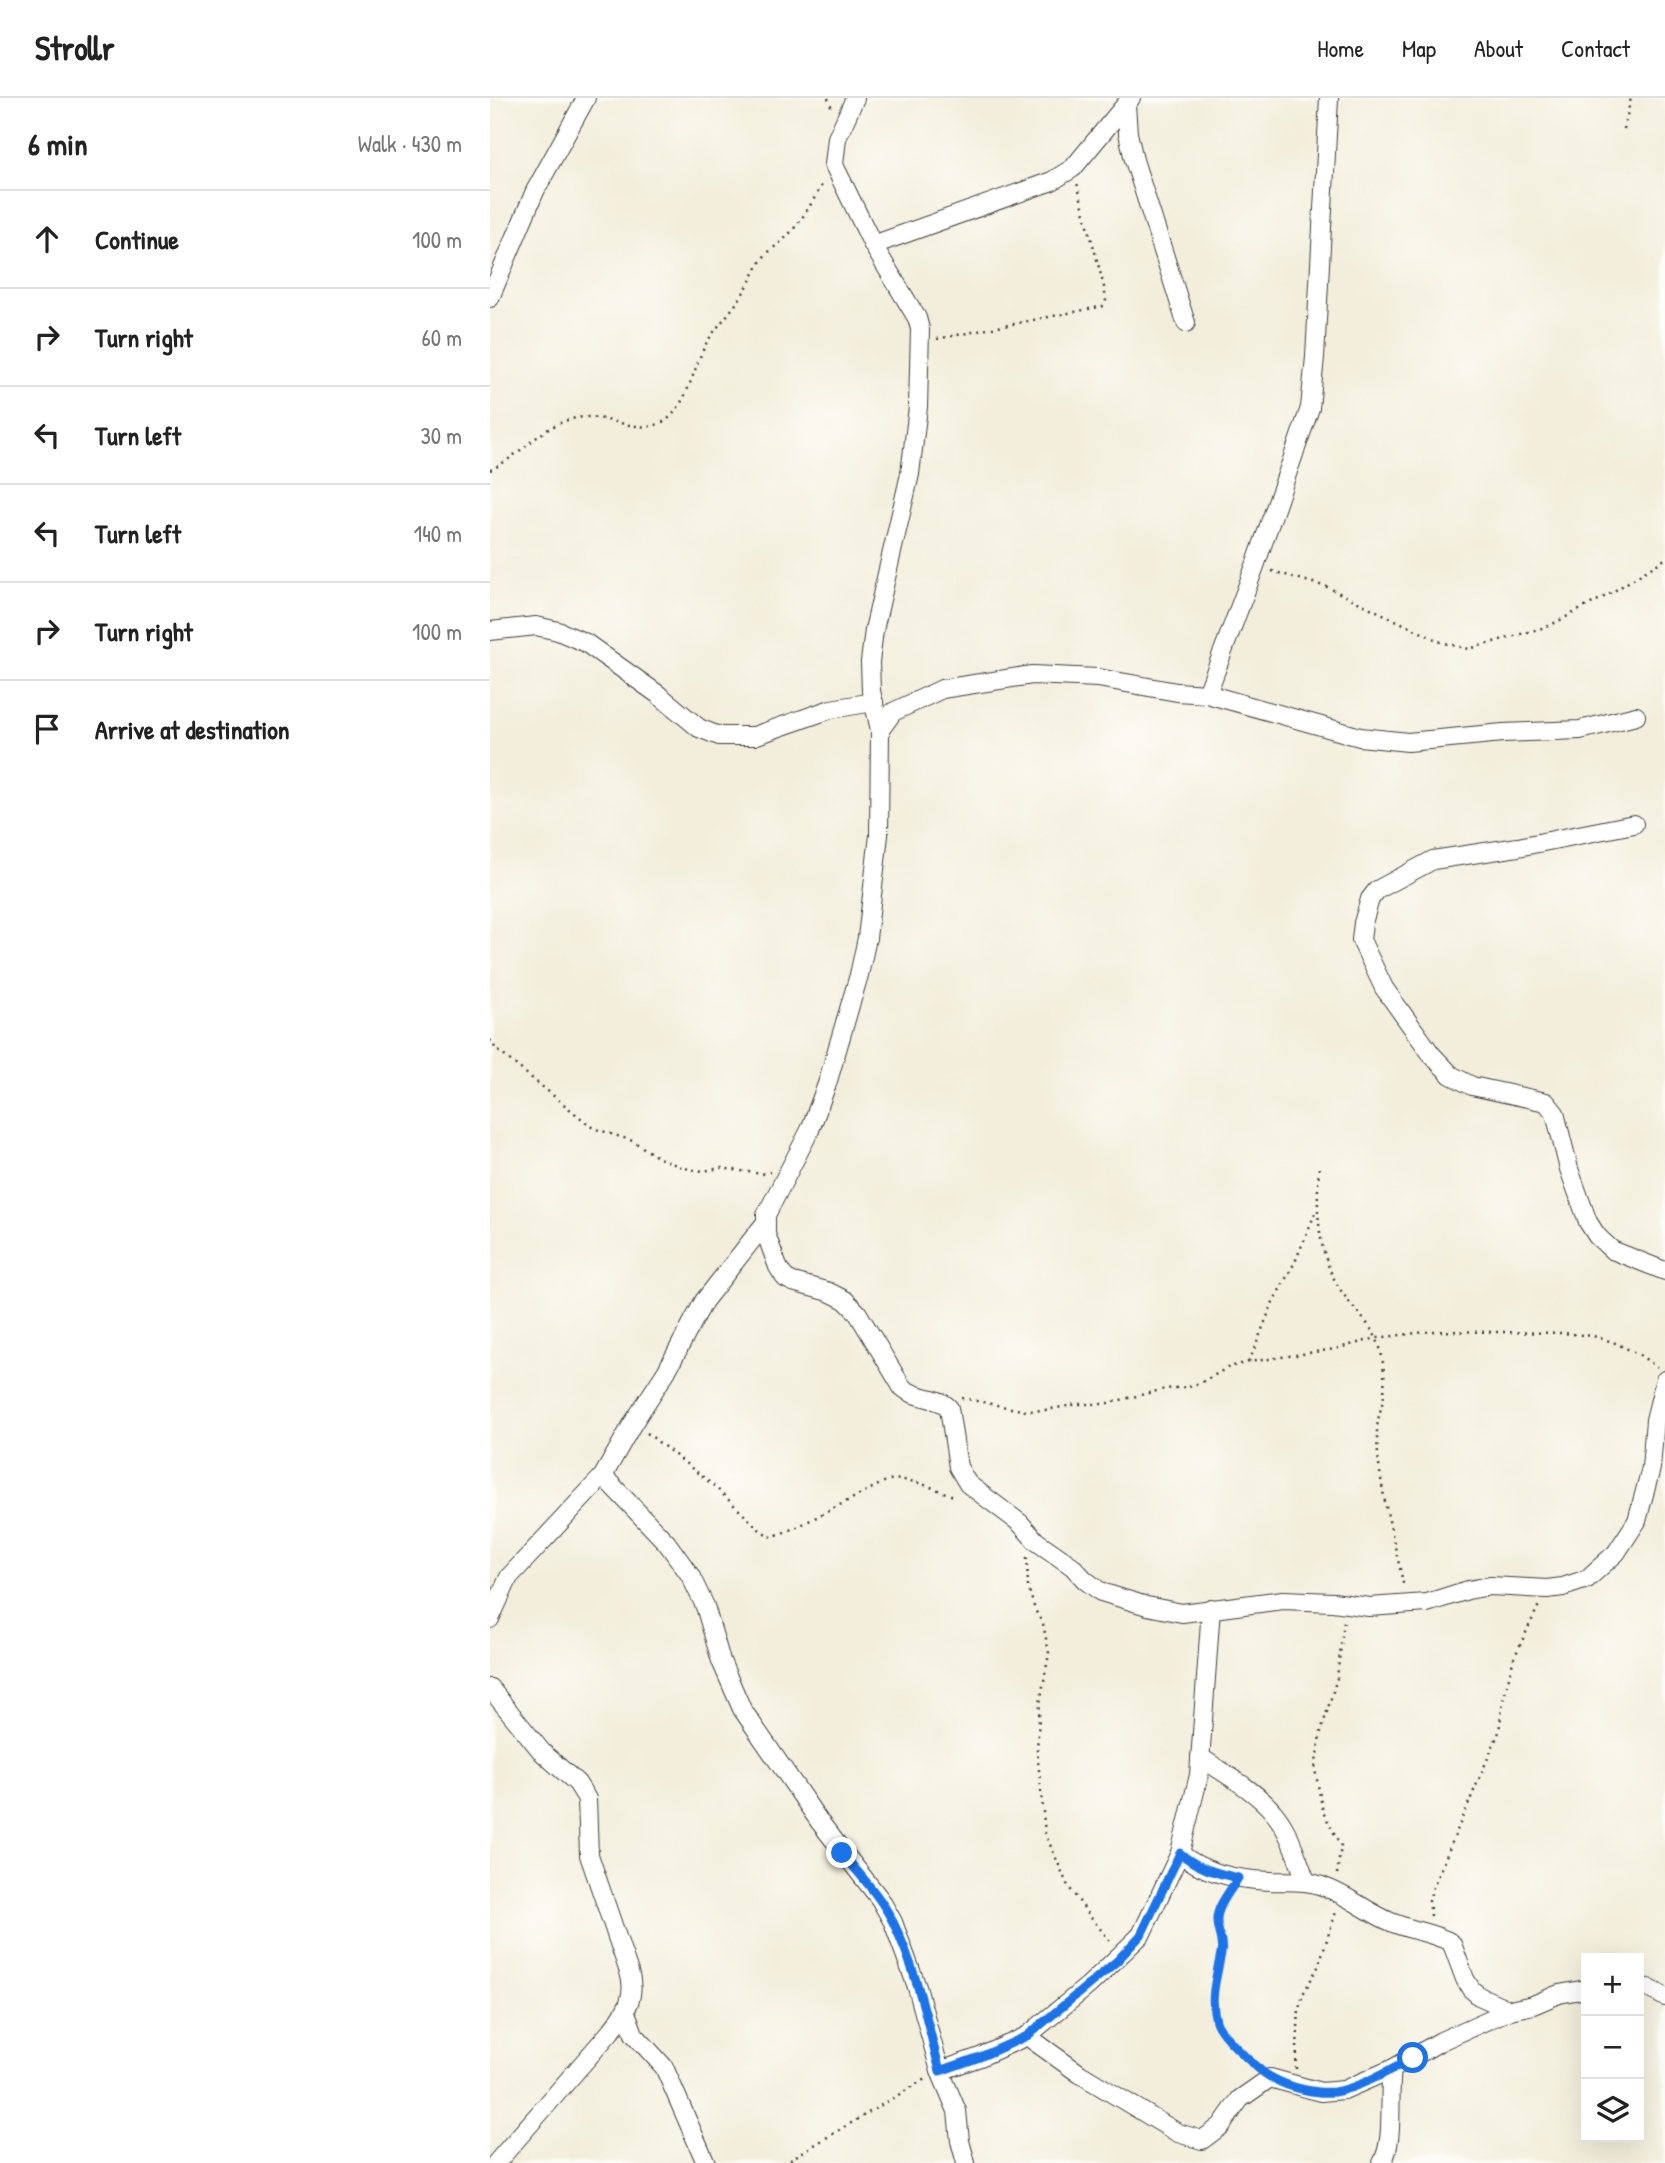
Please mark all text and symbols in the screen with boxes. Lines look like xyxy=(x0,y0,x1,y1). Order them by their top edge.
text: Strollr xyxy=(35,26,114,70)
text: Home xyxy=(1317,32,1364,64)
text: Map xyxy=(1402,32,1436,64)
text: About xyxy=(1474,32,1523,64)
text: Contact xyxy=(1561,32,1630,64)
text: 6 min xyxy=(28,124,88,164)
text: Walk · 430 m xyxy=(358,128,462,159)
icon: ahead xyxy=(28,220,66,258)
text: Continue xyxy=(95,222,179,257)
text: 100 m xyxy=(412,224,462,255)
icon: right xyxy=(28,318,66,356)
text: Turn right xyxy=(95,320,193,355)
text: 60 m xyxy=(422,322,462,353)
icon: left xyxy=(28,416,66,454)
text: Turn left xyxy=(95,418,181,453)
text: 30 m xyxy=(420,420,462,451)
icon: left xyxy=(28,514,66,552)
text: Turn left xyxy=(95,516,181,551)
text: 140 m xyxy=(414,518,462,549)
icon: right xyxy=(28,612,66,650)
text: Turn right xyxy=(95,614,193,649)
text: 100 m xyxy=(412,616,462,647)
icon: arrive xyxy=(28,710,66,748)
text: Arrive at destination xyxy=(95,712,290,747)
route end xyxy=(826,1837,857,1868)
map controls xyxy=(1581,1953,1644,2142)
button: + xyxy=(1581,1953,1644,2016)
button: − xyxy=(1581,2016,1644,2079)
route start xyxy=(1397,2042,1428,2073)
button: layers xyxy=(1581,2079,1644,2142)

